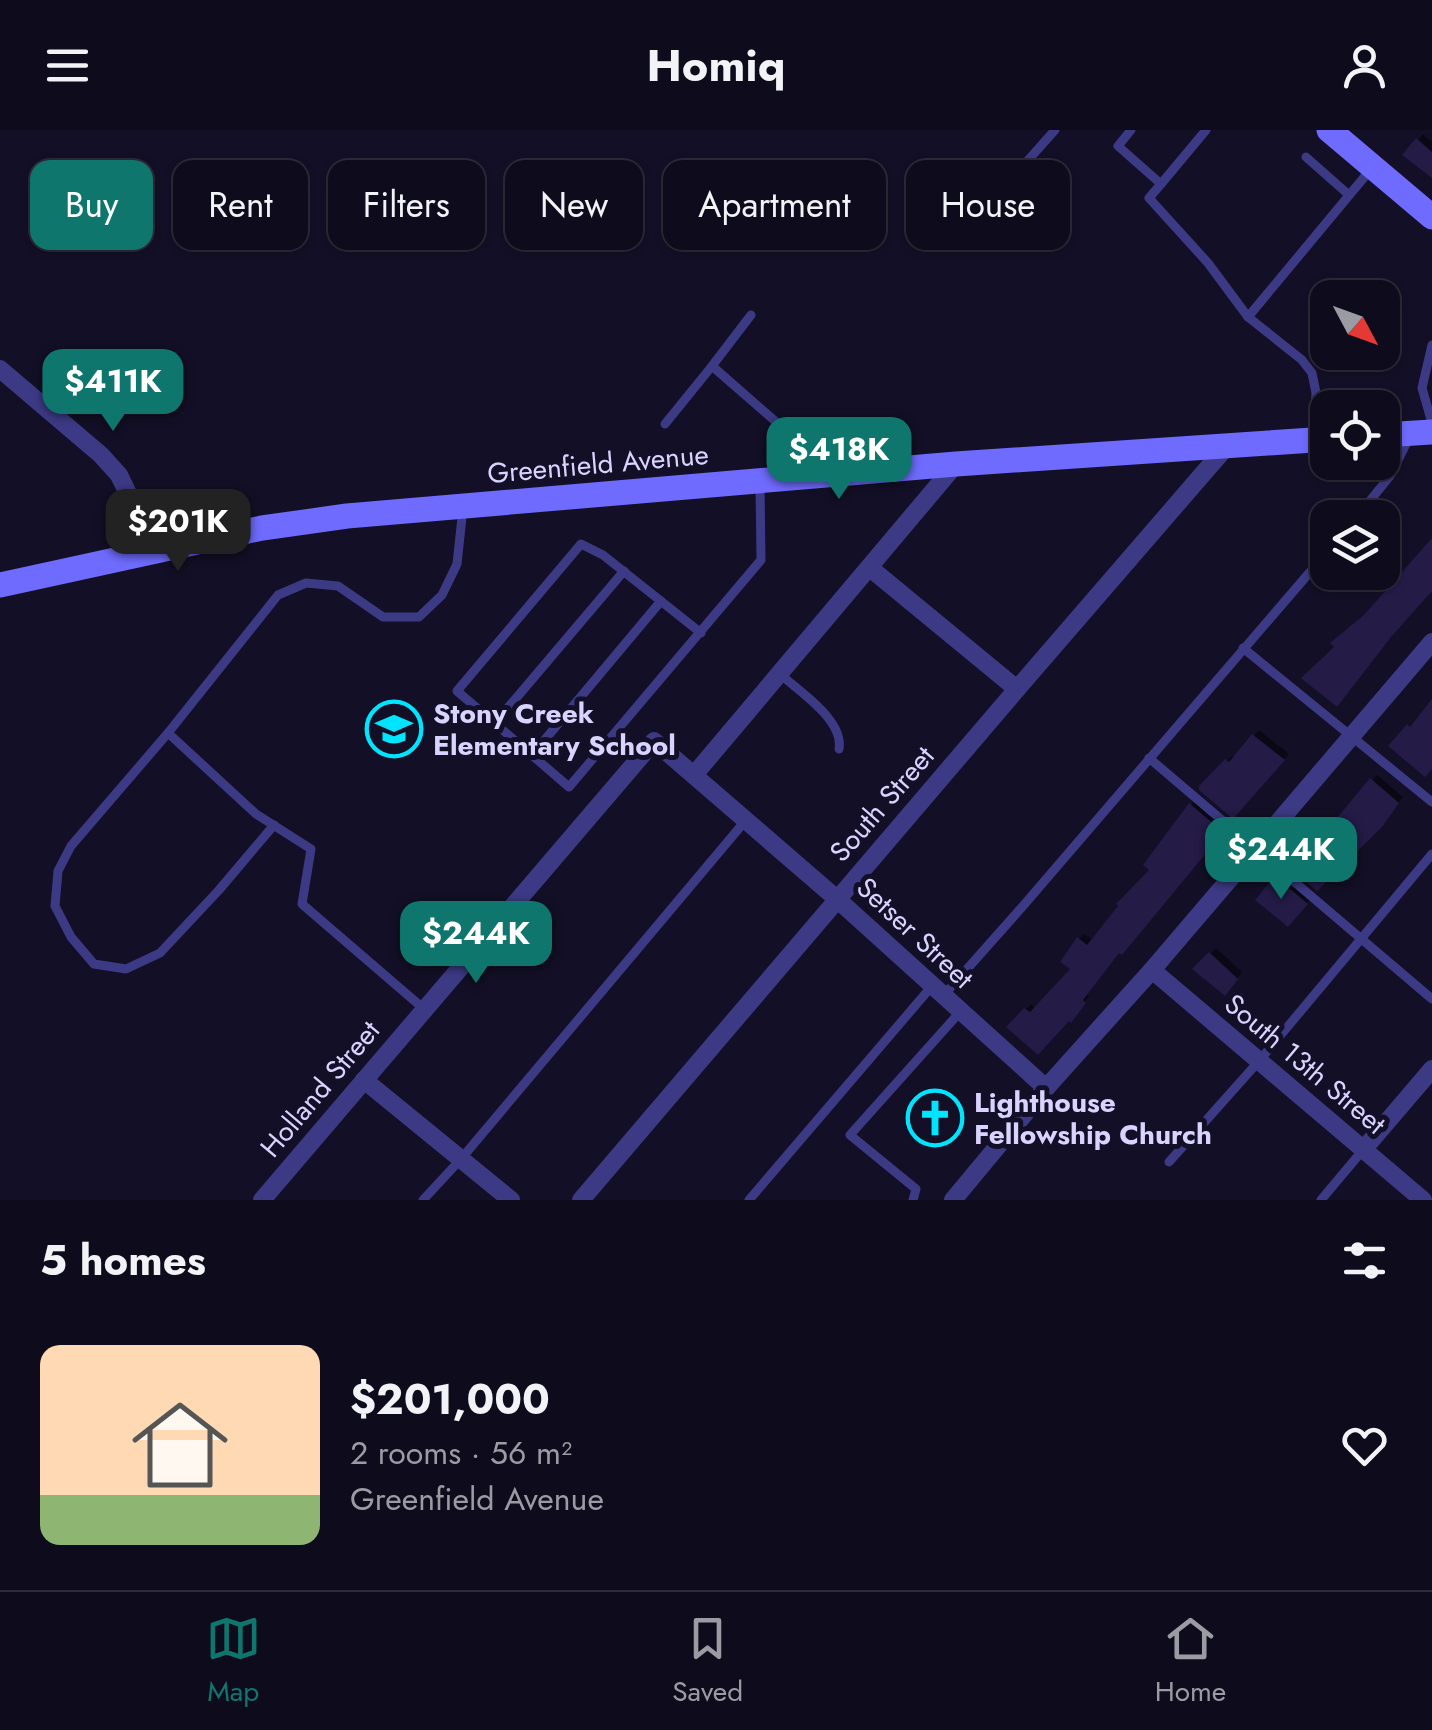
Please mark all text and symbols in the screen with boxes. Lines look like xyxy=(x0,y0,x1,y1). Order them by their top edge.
text: Homiq xyxy=(646,33,786,98)
icon: menu xyxy=(40,38,95,93)
icon: person xyxy=(1337,38,1392,93)
chip: Buy xyxy=(30,160,153,250)
chip: Rent xyxy=(173,160,308,250)
chip: Filters xyxy=(328,160,485,250)
chip: New xyxy=(505,160,643,250)
chip: Apartment xyxy=(663,160,886,250)
chip: House xyxy=(906,160,1070,250)
north arrow xyxy=(1310,280,1400,370)
map controls xyxy=(1310,280,1400,590)
pin: $411K xyxy=(43,349,183,434)
text: $411K xyxy=(64,358,162,404)
button: locate xyxy=(1310,390,1400,480)
pin: $418K xyxy=(769,417,909,502)
text: $418K xyxy=(789,426,889,472)
street label: Greenfield Avenue xyxy=(486,434,710,494)
pin: $201K xyxy=(108,489,248,574)
text: $201K xyxy=(128,498,228,544)
button: layers xyxy=(1310,500,1400,590)
place label: Stony Creek Elementary School xyxy=(433,693,676,766)
school or university icon: Stony Creek Elementary School xyxy=(364,699,424,759)
street label: South Street xyxy=(820,737,944,871)
pin: $244K xyxy=(1211,817,1351,902)
text: $244K xyxy=(1227,826,1335,872)
street label: Setser Street xyxy=(847,868,983,998)
pin: $244K xyxy=(406,901,546,986)
text: $244K xyxy=(422,910,530,956)
street label: South 13th Street xyxy=(1215,984,1395,1144)
street label: Holland Street xyxy=(250,1011,390,1166)
place label: Lighthouse Fellowship Church xyxy=(974,1082,1212,1155)
church icon: Lighthouse Fellowship Church xyxy=(905,1088,965,1148)
text: 5 homes xyxy=(40,1230,206,1291)
icon: filters xyxy=(1337,1233,1392,1288)
text: $201,000 xyxy=(350,1369,550,1430)
icon: home xyxy=(120,1385,240,1505)
icon: heart xyxy=(1337,1418,1392,1473)
text: 2 rooms · 56 m² xyxy=(350,1430,572,1476)
text: Greenfield Avenue xyxy=(350,1476,604,1522)
tab: Map xyxy=(206,1611,261,1712)
tab: Saved xyxy=(672,1611,743,1712)
tab: Home xyxy=(1155,1611,1226,1712)

